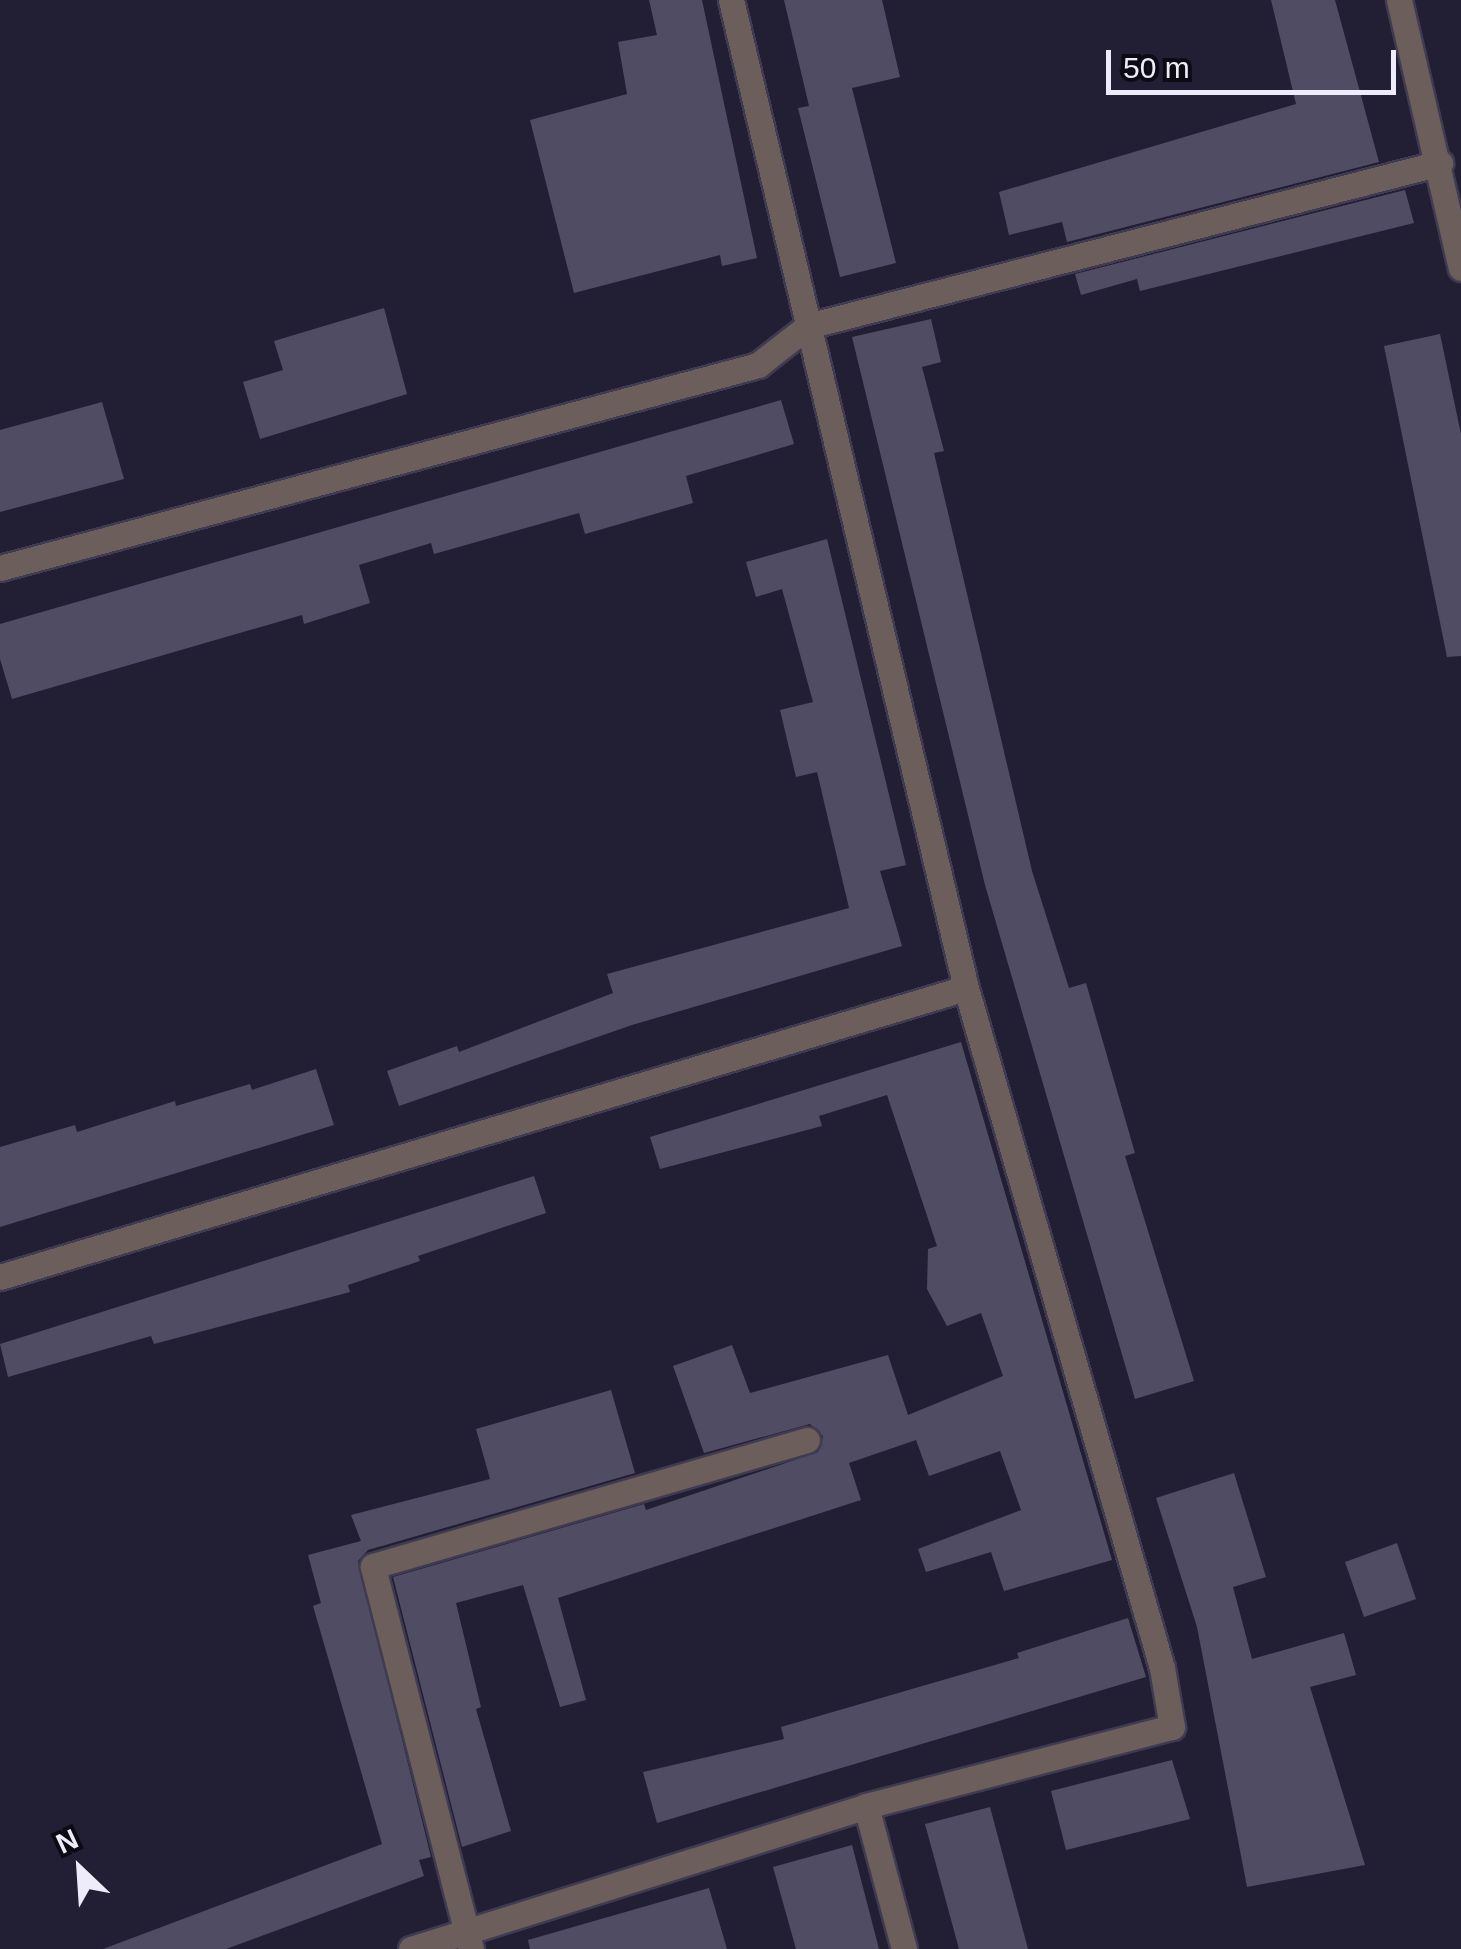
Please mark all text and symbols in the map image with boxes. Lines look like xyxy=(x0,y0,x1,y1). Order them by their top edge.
scale bar xyxy=(1111,30,1401,92)
text: 50 m xyxy=(1123,51,1190,84)
north arrow xyxy=(30,1819,130,1919)
text: N xyxy=(51,1823,83,1860)

